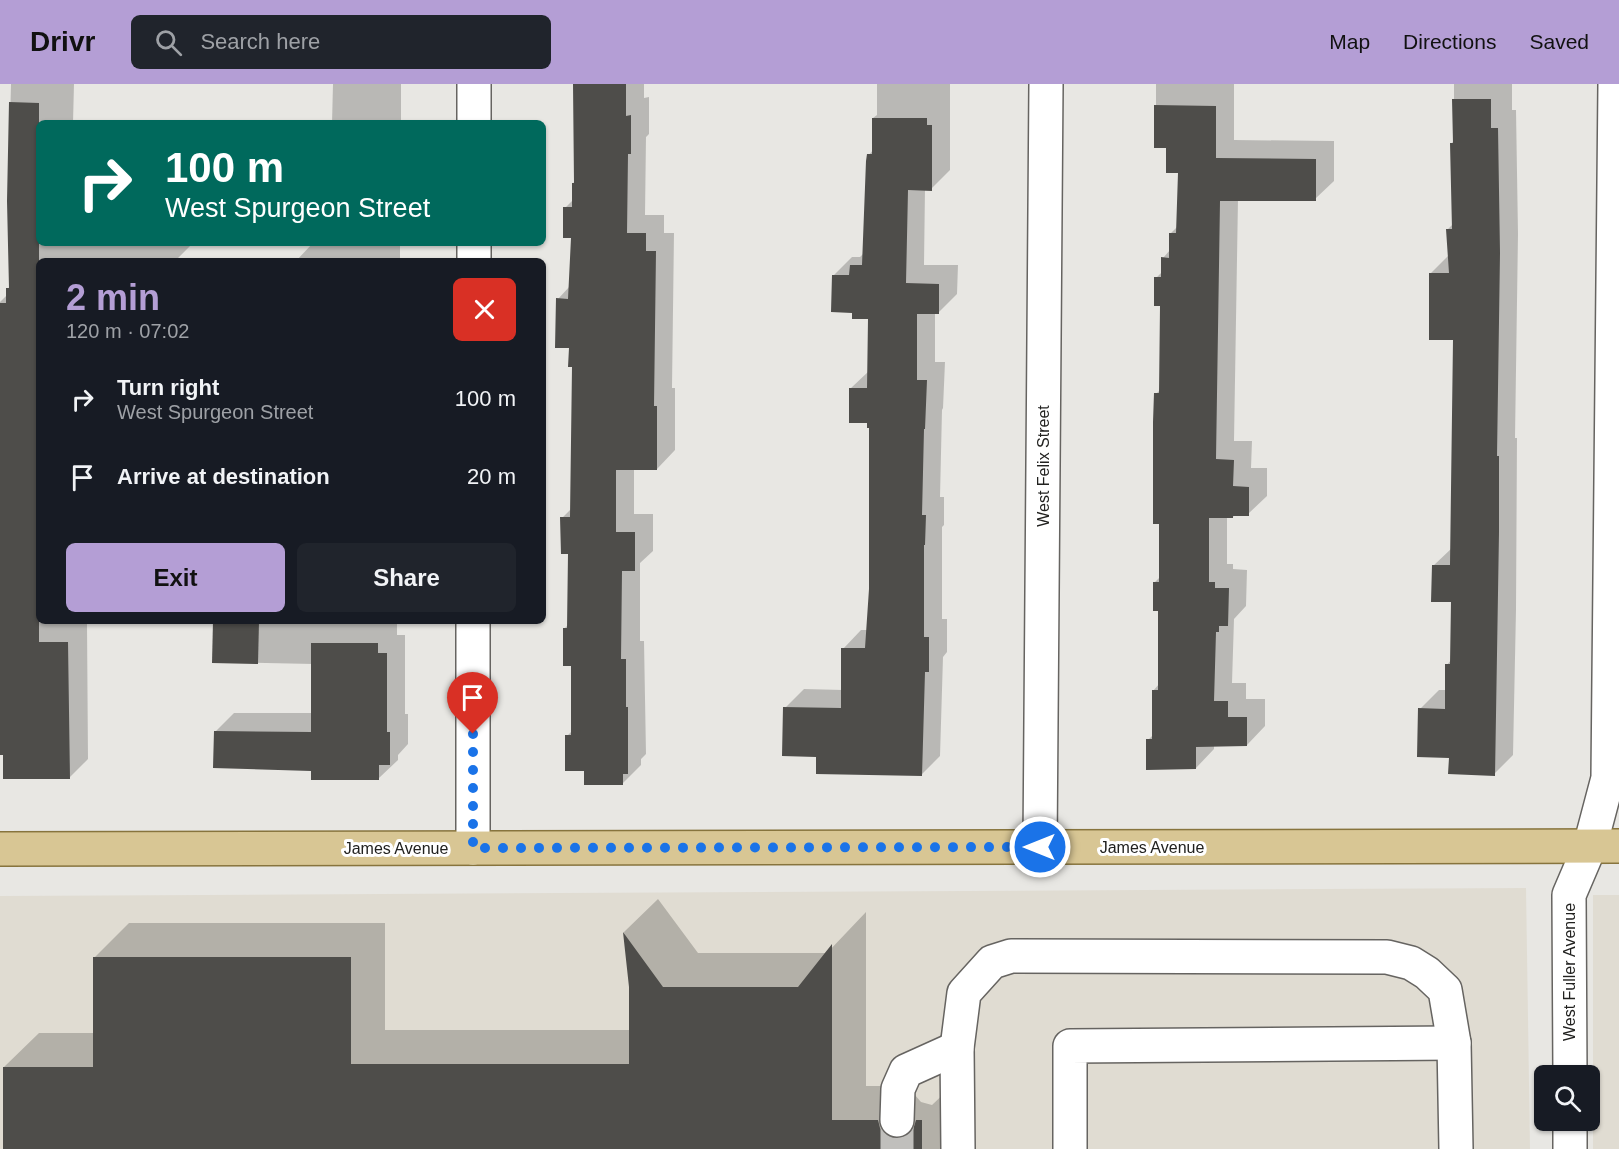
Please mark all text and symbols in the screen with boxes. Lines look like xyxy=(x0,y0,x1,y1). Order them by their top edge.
search box xyxy=(131,15,551,69)
text: Drivr xyxy=(30,26,95,57)
icon: search xyxy=(152,26,185,59)
text: Search here xyxy=(200,29,320,54)
text: Map xyxy=(1329,30,1370,53)
text: Directions xyxy=(1403,30,1496,53)
text: Saved xyxy=(1529,30,1589,53)
icon: right xyxy=(66,144,144,222)
text: 100 m xyxy=(165,144,284,191)
text: West Spurgeon Street xyxy=(165,193,430,223)
text: 2 min xyxy=(66,277,160,318)
button: close xyxy=(453,278,516,341)
text: 120 m · 07:02 xyxy=(66,320,189,342)
text: Turn right xyxy=(117,375,219,400)
icon: right xyxy=(66,383,99,416)
text: 100 m xyxy=(455,386,516,411)
text: West Spurgeon Street xyxy=(117,401,313,423)
street label: West Felix Street xyxy=(1035,405,1052,527)
icon: arrive xyxy=(66,461,99,494)
text: Arrive at destination xyxy=(117,464,330,489)
text: 20 m xyxy=(467,464,516,489)
button: Exit xyxy=(66,543,285,612)
button: Share xyxy=(297,543,516,612)
pin xyxy=(447,672,498,734)
icon: arrive xyxy=(456,681,489,714)
position arrow xyxy=(1008,815,1072,879)
street label: James Avenue xyxy=(1100,839,1204,856)
street label: James Avenue xyxy=(344,840,448,857)
street label: West Fuller Avenue xyxy=(1561,903,1578,1041)
map controls xyxy=(1534,1065,1600,1131)
button: search xyxy=(1534,1065,1600,1131)

